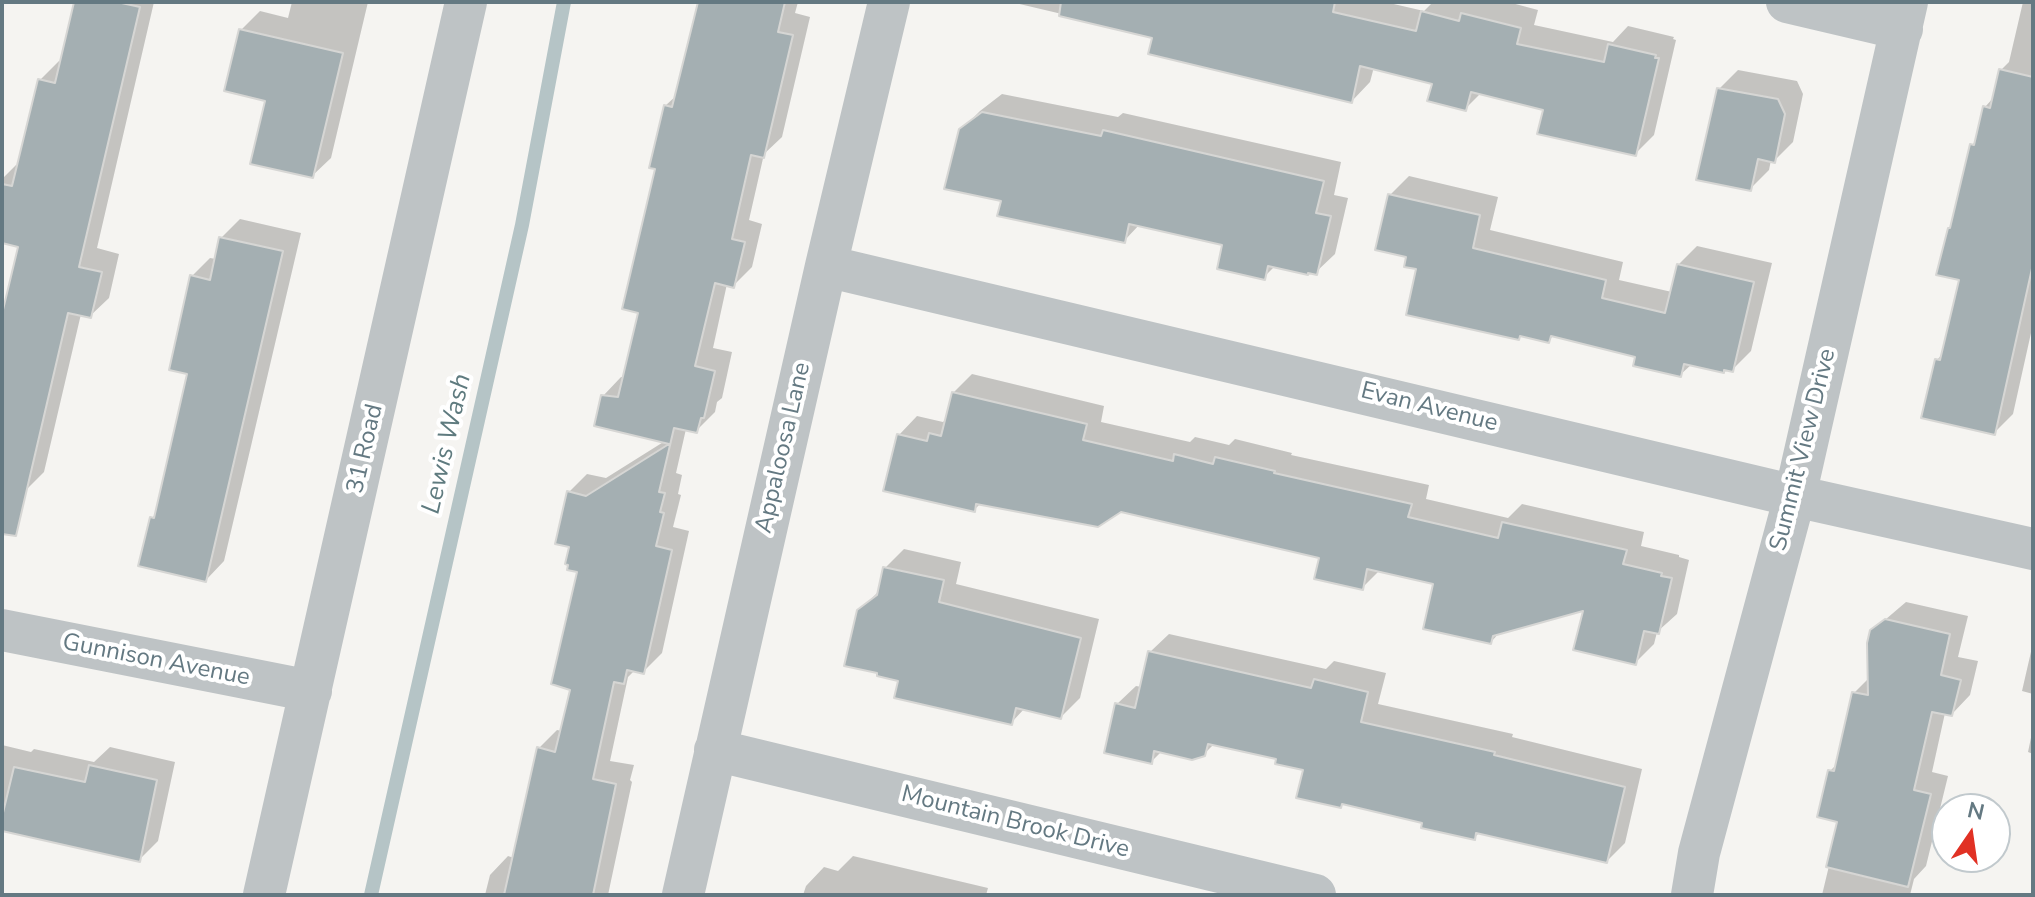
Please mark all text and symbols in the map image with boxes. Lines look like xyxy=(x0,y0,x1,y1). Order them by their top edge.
street label: Summit View Drive xyxy=(1765,346,1843,554)
street label: Appaloosa Lane xyxy=(750,360,818,536)
water label: Lewis Wash xyxy=(417,371,479,517)
street label: Evan Avenue xyxy=(1358,377,1500,439)
street label: 31 Road xyxy=(342,402,390,496)
street label: Gunnison Avenue xyxy=(60,629,252,693)
street label: Mountain Brook Drive xyxy=(898,781,1132,865)
north arrow xyxy=(1931,793,2011,873)
text: N xyxy=(1965,795,1987,828)

